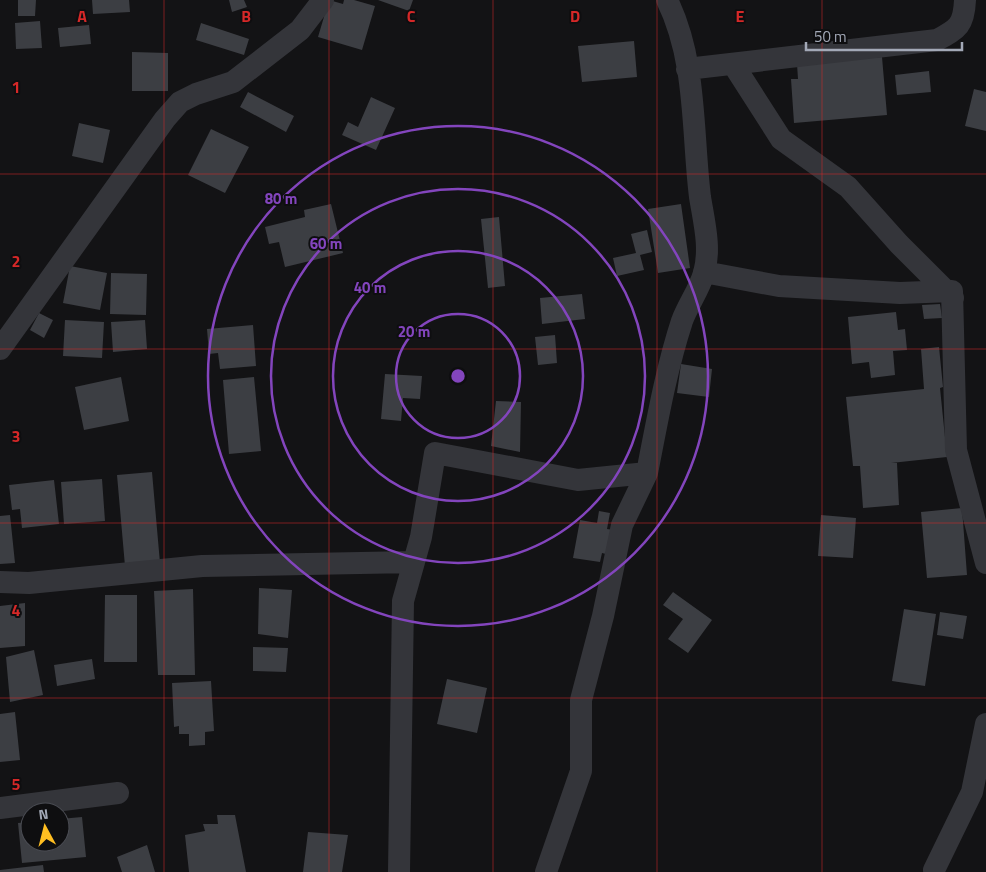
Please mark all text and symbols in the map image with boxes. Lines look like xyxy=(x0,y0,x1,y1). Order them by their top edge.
text: A xyxy=(77,4,87,28)
text: B xyxy=(241,4,251,28)
text: C xyxy=(407,4,416,28)
text: D xyxy=(570,4,580,28)
text: E xyxy=(736,4,745,28)
scale bar xyxy=(806,20,962,52)
text: 50 m xyxy=(814,25,847,48)
text: 1 xyxy=(12,75,20,99)
text: 80 m xyxy=(265,187,297,210)
text: 60 m xyxy=(310,232,342,255)
text: 2 xyxy=(12,249,20,273)
text: 40 m xyxy=(354,276,386,299)
text: 20 m xyxy=(398,320,430,343)
centre of rings xyxy=(449,367,467,385)
text: 3 xyxy=(12,424,20,448)
text: 4 xyxy=(12,598,21,622)
text: 5 xyxy=(12,772,21,796)
north arrow xyxy=(20,802,70,852)
text: N xyxy=(37,803,49,825)

